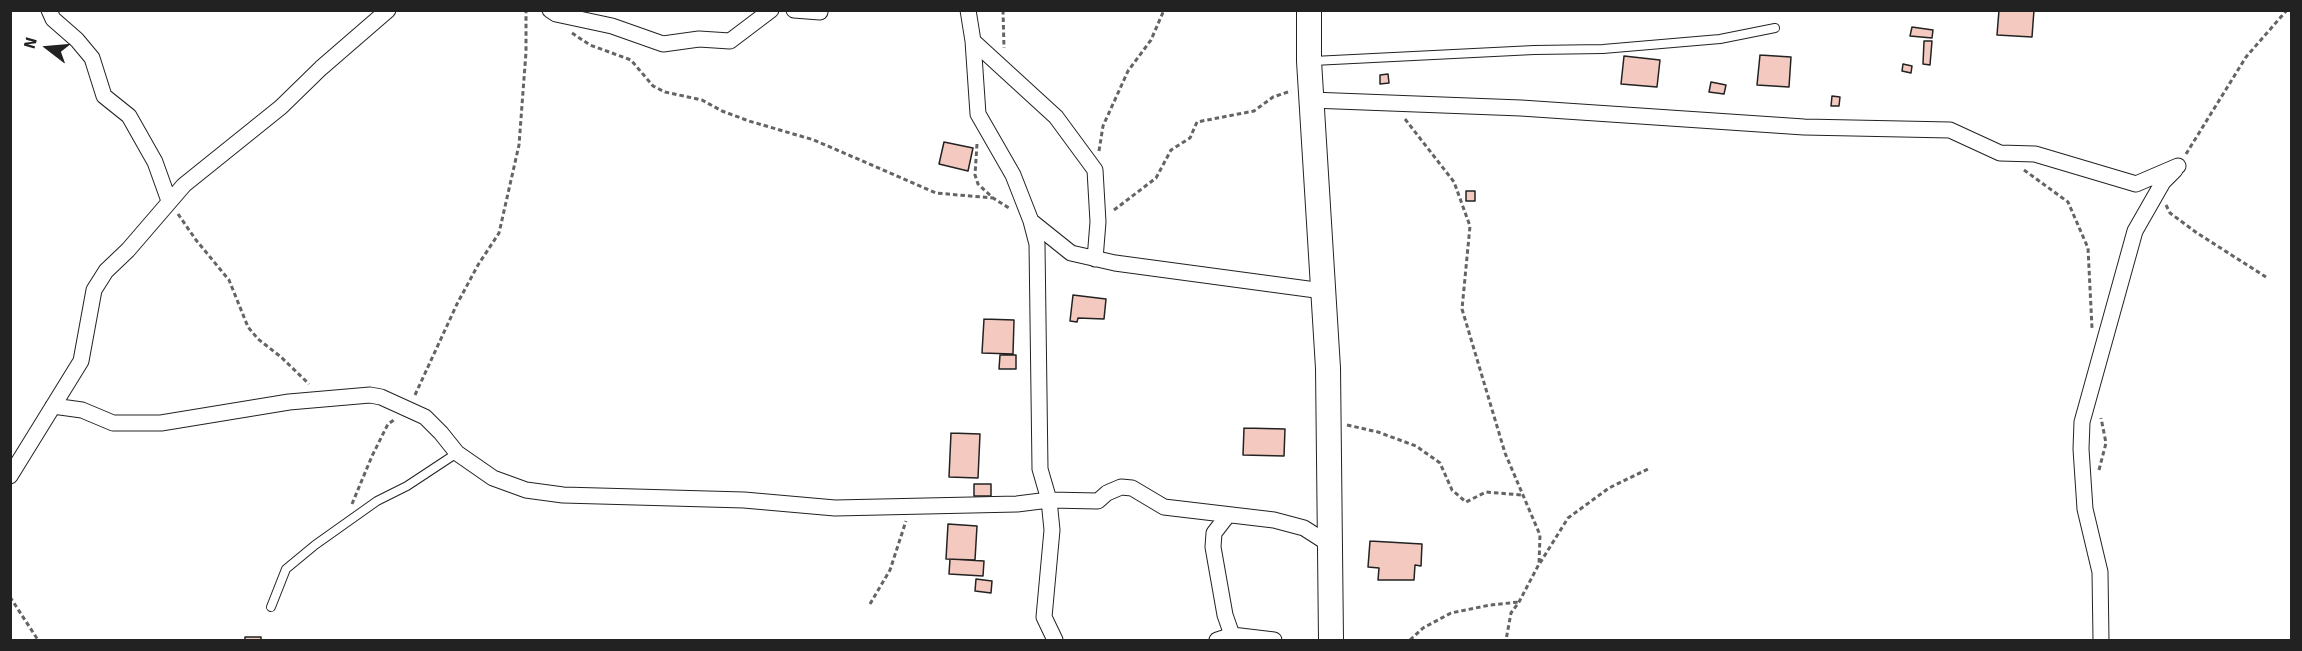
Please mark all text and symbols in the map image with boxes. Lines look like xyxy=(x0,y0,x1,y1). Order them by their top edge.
north arrow xyxy=(18,18,78,78)
text: N xyxy=(20,35,42,51)

